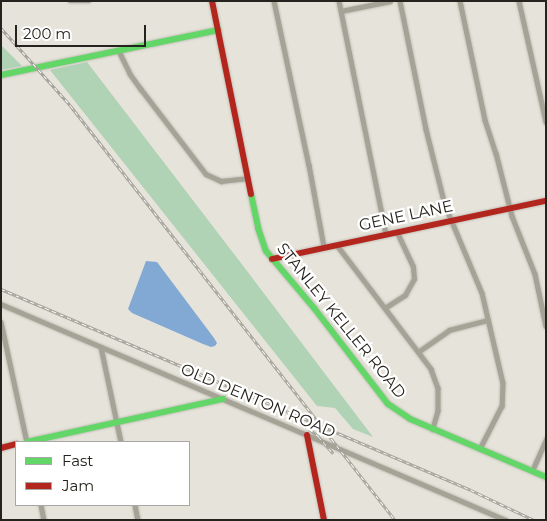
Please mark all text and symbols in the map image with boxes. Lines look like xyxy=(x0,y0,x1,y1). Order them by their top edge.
scale bar xyxy=(18,15,149,47)
text: 200 m xyxy=(23,24,71,43)
street label: GENE LANE xyxy=(357,197,455,235)
street label: STANLEY KELLER ROAD xyxy=(272,240,410,402)
street label: OLD DENTON ROAD xyxy=(178,360,338,442)
legend xyxy=(15,441,190,506)
text: Fast xyxy=(62,451,93,470)
text: Jam xyxy=(62,476,94,495)

